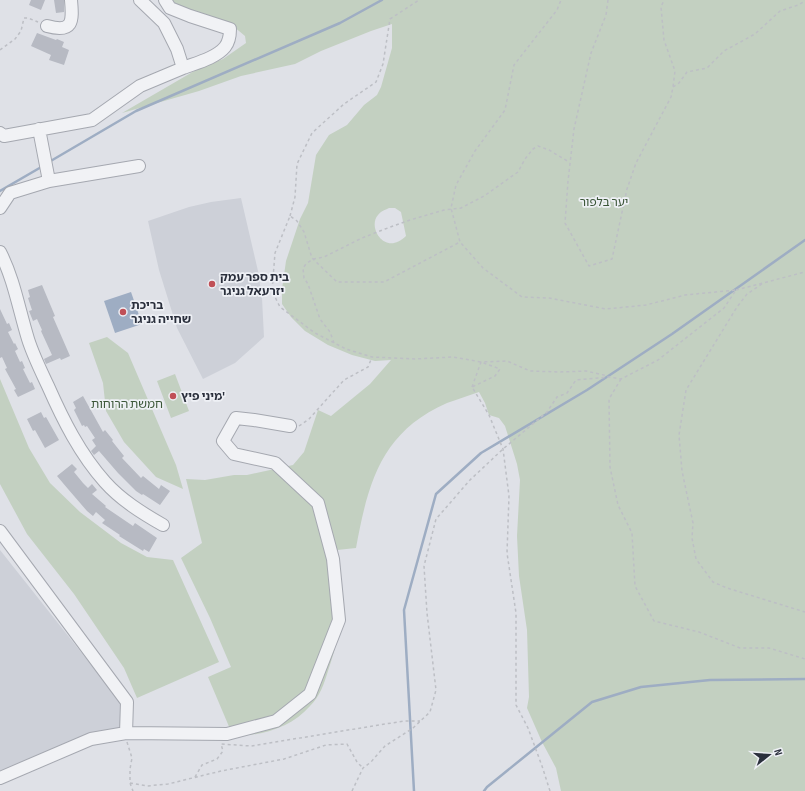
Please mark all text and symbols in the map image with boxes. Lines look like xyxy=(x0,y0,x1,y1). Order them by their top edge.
park label: יער בלפור xyxy=(580,195,628,210)
place label: בית ספר עמק יזרעאל גניגר xyxy=(220,270,289,299)
marker: בית ספר עמק יזרעאל גניגר xyxy=(207,279,217,289)
place label: בריכת שחייה גניגר xyxy=(131,298,191,327)
marker: בריכת שחייה גניגר xyxy=(118,307,128,317)
place label: מיני פיץ' xyxy=(181,389,225,404)
marker: מיני פיץ' xyxy=(168,391,178,401)
park label: חמשת הרוחות xyxy=(91,397,163,412)
north arrow xyxy=(749,735,789,775)
text: N xyxy=(771,748,785,757)

